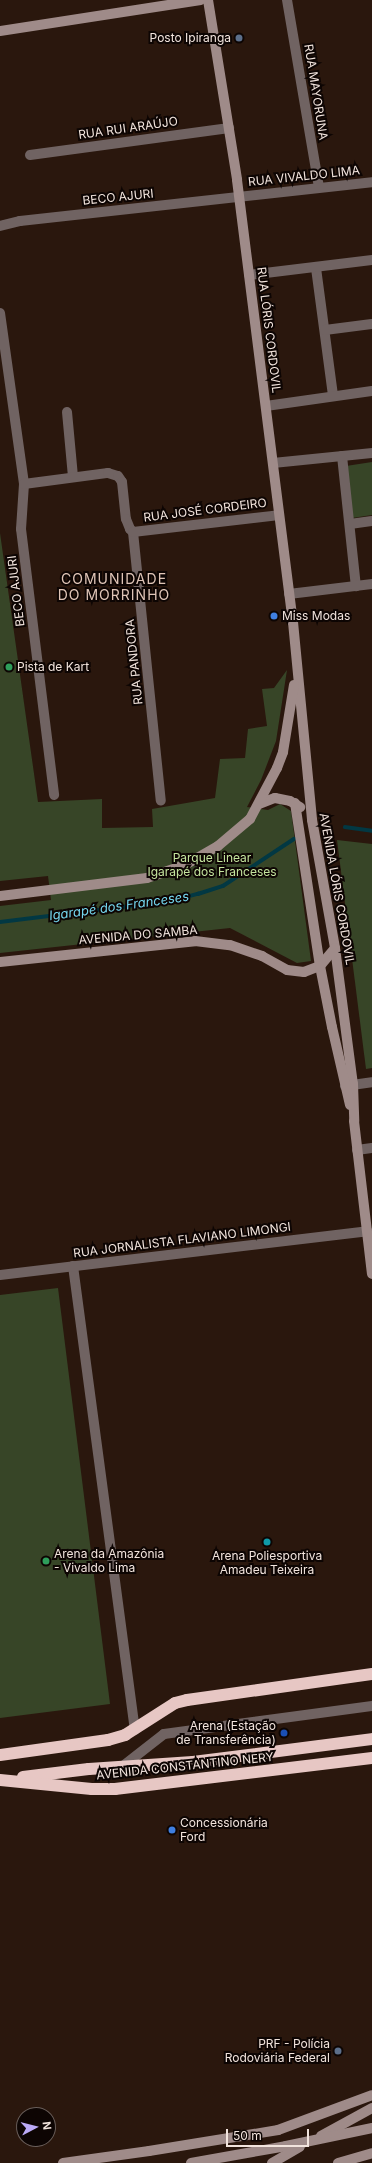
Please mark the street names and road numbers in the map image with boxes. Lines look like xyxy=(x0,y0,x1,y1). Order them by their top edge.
street label: RUA MAYORUNA xyxy=(301,43,331,141)
street label: RUA RUI ARAÚJO xyxy=(77,114,179,142)
street label: RUA VIVALDO LIMA xyxy=(247,163,361,189)
street label: BECO AJURI xyxy=(82,186,154,208)
street label: RUA LÓRIS CORDOVIL xyxy=(254,266,284,394)
street label: RUA JOSÉ CORDEIRO xyxy=(143,495,267,525)
street label: BECO AJURI xyxy=(5,555,27,627)
street label: RUA PANDORA xyxy=(122,618,146,706)
street label: AVENIDA LÓRIS CORDOVIL xyxy=(317,812,357,966)
street label: AVENIDA DO SAMBA xyxy=(78,923,198,947)
street label: RUA JORNALISTA FLAVIANO LIMONGI xyxy=(72,1219,292,1261)
street label: AVENIDA CONSTANTINO NERY xyxy=(96,1750,274,1782)

